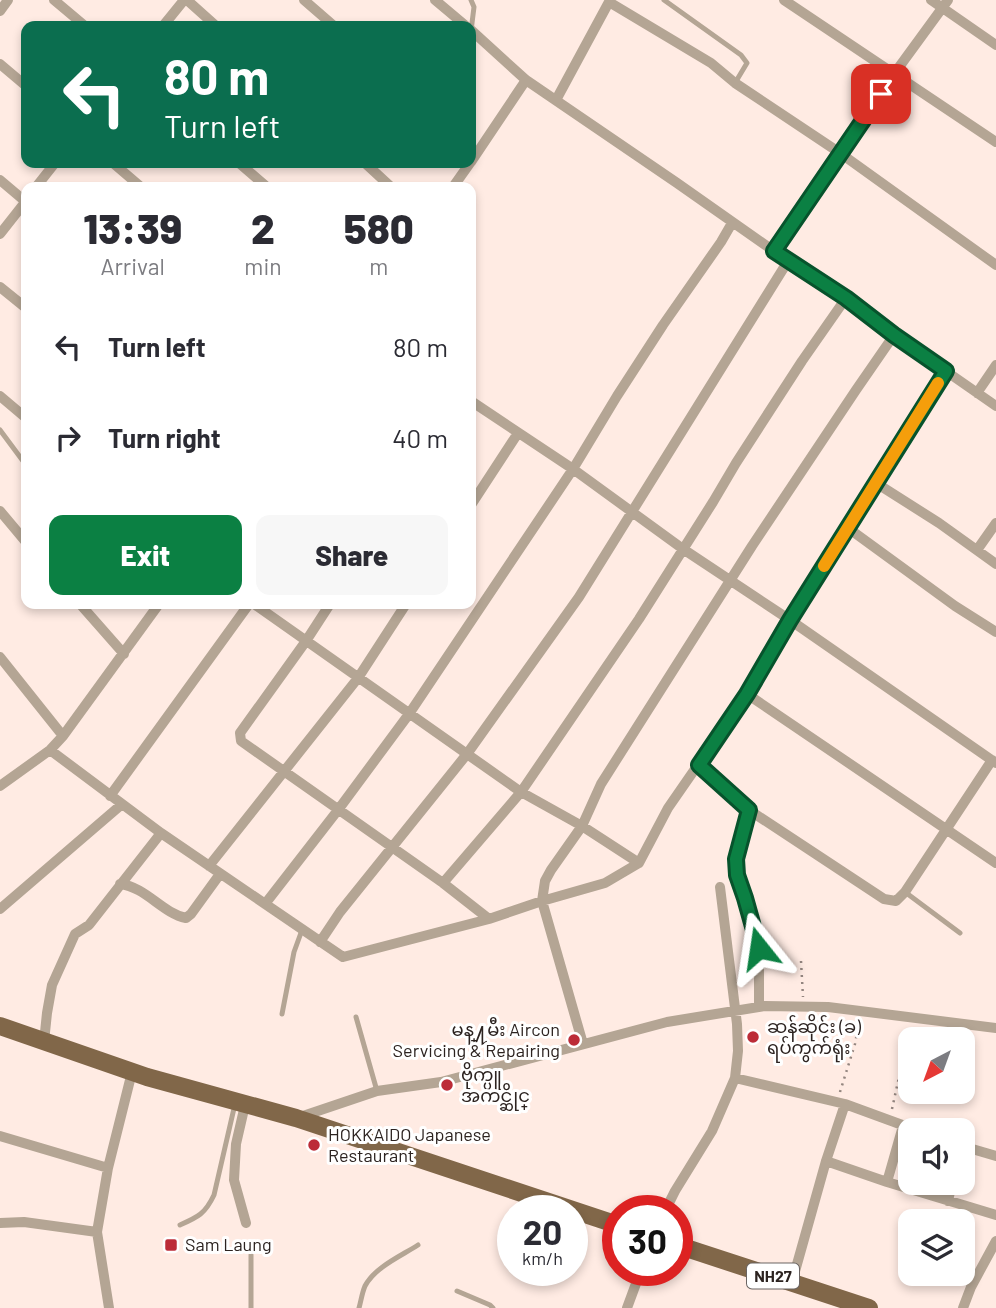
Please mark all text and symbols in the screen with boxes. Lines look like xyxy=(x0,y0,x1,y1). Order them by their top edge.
text: 80 m xyxy=(164,46,269,105)
icon: left xyxy=(49,49,140,140)
pin xyxy=(851,64,911,124)
icon: arrive xyxy=(862,75,900,113)
text: Turn left xyxy=(164,106,281,144)
text: 13:39 xyxy=(83,202,182,252)
text: 2 xyxy=(251,202,275,252)
text: 580 xyxy=(344,202,414,252)
text: Arrival xyxy=(101,252,165,280)
text: min xyxy=(244,252,282,280)
text: m xyxy=(369,252,388,280)
icon: left xyxy=(49,328,87,366)
text: Turn left xyxy=(108,331,206,362)
text: 80 m xyxy=(393,331,448,362)
icon: right xyxy=(49,419,87,457)
text: Turn right xyxy=(108,422,221,453)
text: 40 m xyxy=(392,422,448,453)
button: Exit xyxy=(49,515,242,595)
button: Share xyxy=(256,515,448,595)
position arrow xyxy=(722,911,796,985)
place label: ဆန်ဆိုင်း (ခ) ရပ်ကွက်ရုံး xyxy=(767,1013,861,1063)
place label: မန္႔မီး Aircon Servicing & Repairing xyxy=(393,1016,560,1061)
north arrow xyxy=(898,1027,975,1104)
map controls xyxy=(898,1027,975,1286)
marker: ဆန်ဆိုင်း (ခ) ရပ်ကွက်ရုံး xyxy=(745,1029,761,1045)
marker: မန္႔မီး Aircon Servicing & Repairing xyxy=(566,1032,582,1048)
place label: ဗိုက္ပူ အကင္ဆိုင္ xyxy=(461,1061,530,1111)
marker: ဗိုက္ပူ အကင္ဆိုင္ xyxy=(439,1077,455,1093)
button: sound xyxy=(898,1118,975,1195)
place label: HOKKAIDO Japanese Restaurant xyxy=(328,1123,491,1166)
marker: HOKKAIDO Japanese Restaurant xyxy=(306,1137,322,1153)
speed limit sign: 30 xyxy=(602,1195,693,1286)
button: layers xyxy=(898,1209,975,1286)
text: 20 xyxy=(523,1210,562,1252)
place label: Sam Laung xyxy=(185,1233,272,1255)
marker: Sam Laung xyxy=(163,1237,179,1253)
text: km/h xyxy=(522,1247,563,1269)
road number: NH27 xyxy=(747,1264,799,1288)

